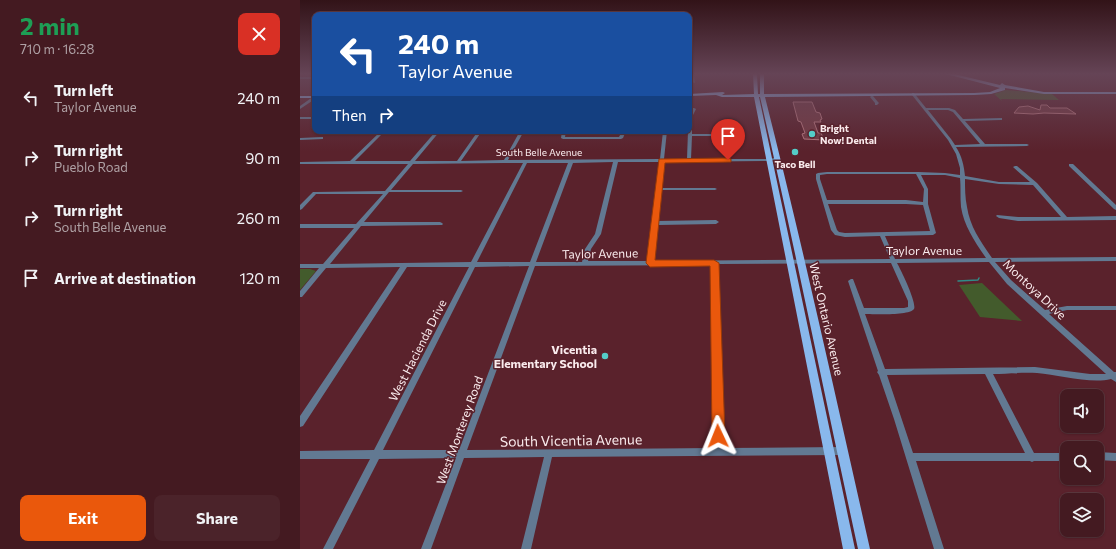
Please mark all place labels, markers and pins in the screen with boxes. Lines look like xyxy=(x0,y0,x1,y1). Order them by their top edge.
pin xyxy=(711,119,745,160)
place label: Bright Now! Dental xyxy=(820,122,877,146)
marker: Bright Now! Dental xyxy=(807,129,817,139)
marker: Taco Bell xyxy=(790,147,800,157)
place label: Taco Bell xyxy=(774,158,816,170)
place label: Vicentia Elementary School xyxy=(494,342,597,370)
marker: Vicentia Elementary School xyxy=(600,351,610,361)

